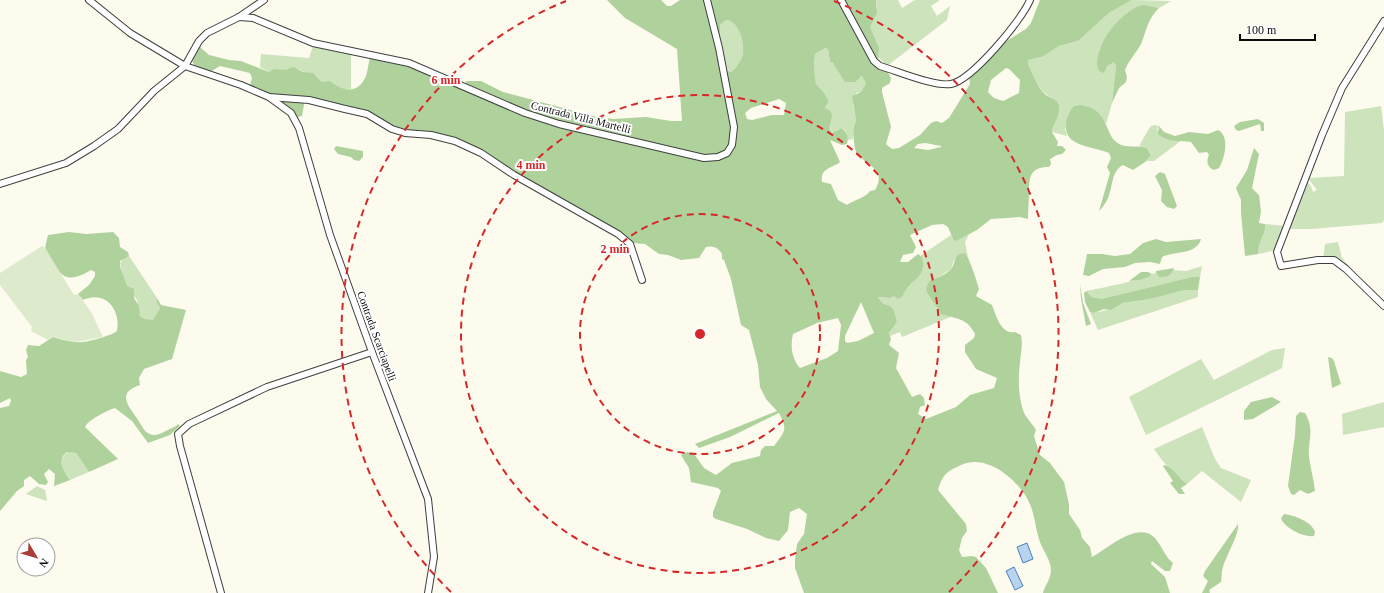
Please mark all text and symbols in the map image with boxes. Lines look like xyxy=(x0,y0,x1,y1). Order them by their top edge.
scale bar xyxy=(1240,16,1315,42)
text: 100 m xyxy=(1246,23,1277,37)
text: 6 min xyxy=(431,73,461,87)
street label: Contrada Villa Martelli xyxy=(530,99,632,135)
text: 4 min xyxy=(516,158,546,172)
text: 2 min xyxy=(600,242,630,256)
street label: Contrada Scarciapelli xyxy=(355,289,399,383)
centre of rings xyxy=(693,327,707,341)
north arrow xyxy=(16,537,56,577)
text: N xyxy=(37,556,51,570)

